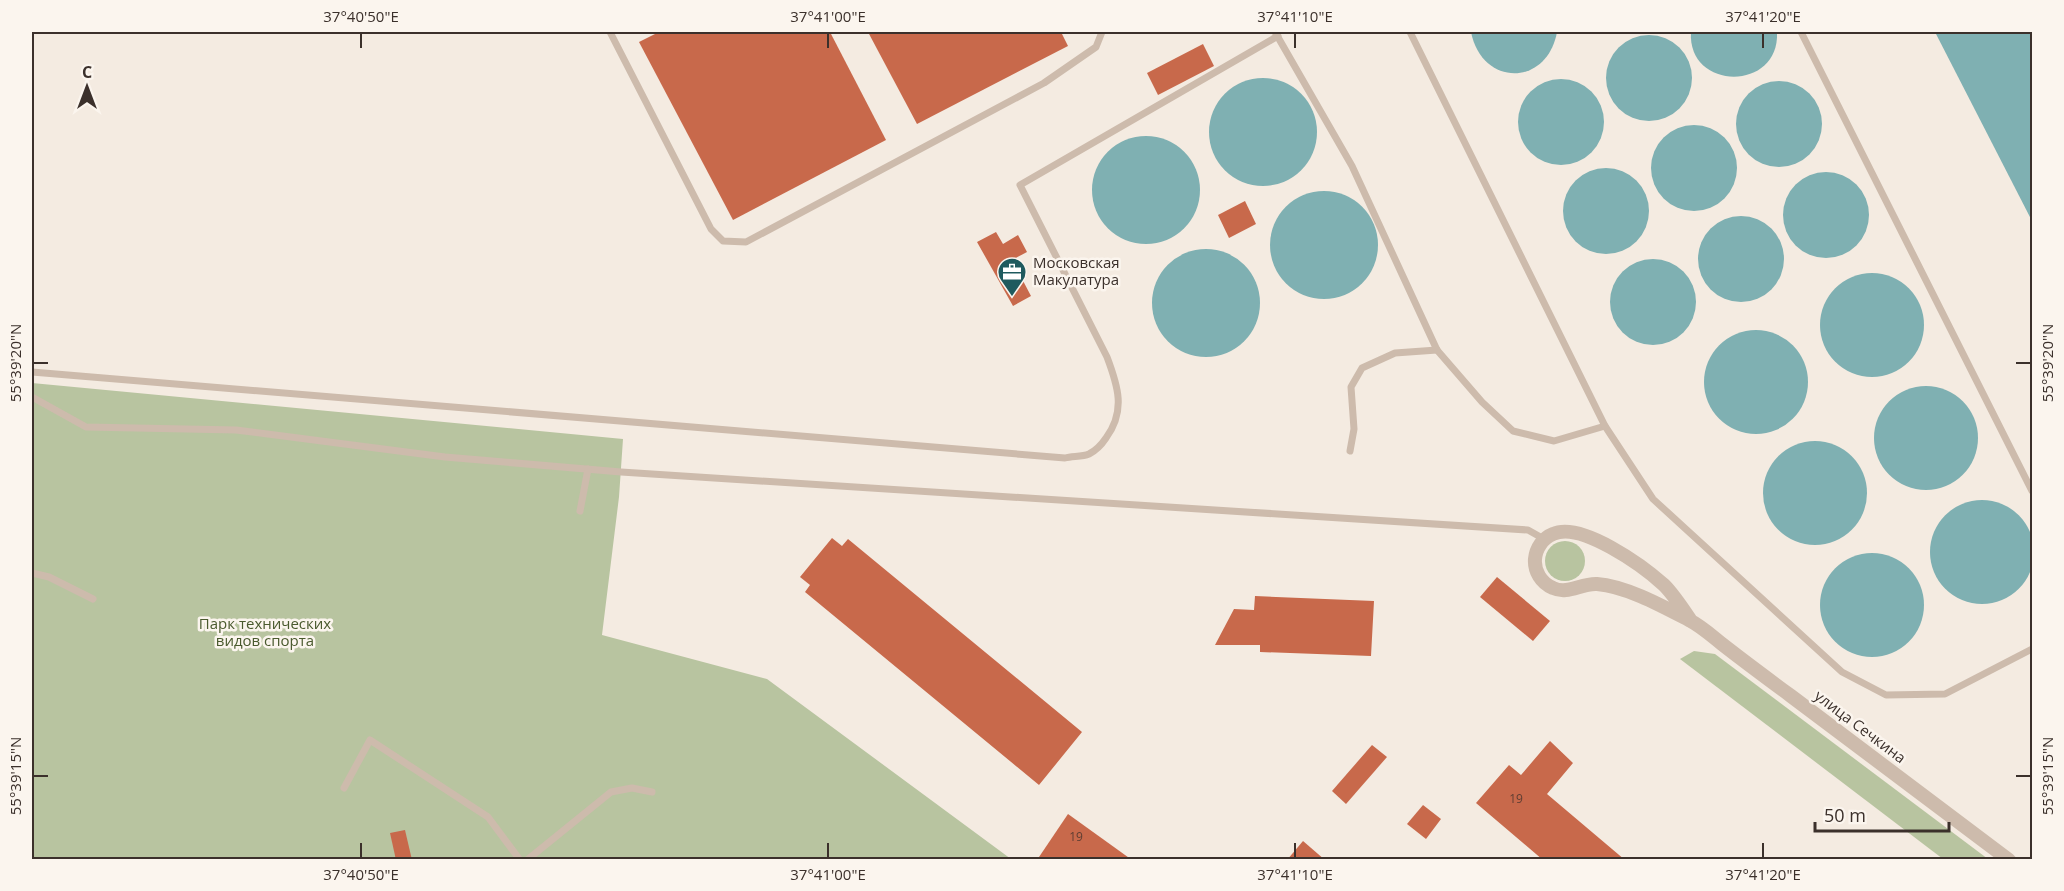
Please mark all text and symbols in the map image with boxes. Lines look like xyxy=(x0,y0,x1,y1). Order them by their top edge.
text: 37°40'50"E xyxy=(323,6,399,26)
text: 37°41'00"E xyxy=(790,6,866,26)
text: 37°41'10"E xyxy=(1257,6,1333,26)
text: 37°41'20"E xyxy=(1725,6,1801,26)
north arrow xyxy=(57,57,117,117)
text: С xyxy=(82,61,92,83)
place label: Московская Макулатура xyxy=(1033,252,1120,289)
office icon: Московская Макулатура xyxy=(996,256,1028,298)
text: 55°39'20"N xyxy=(5,324,25,402)
text: 55°39'20"N xyxy=(2037,324,2057,402)
park label: Парк технических видов спорта xyxy=(199,613,331,650)
street label: улица Сечкина xyxy=(1811,685,1910,767)
text: 55°39'15"N xyxy=(5,737,25,815)
text: 55°39'15"N xyxy=(2037,737,2057,815)
house number: 19 xyxy=(1509,790,1523,807)
scale bar xyxy=(1815,795,1948,833)
text: 50 m xyxy=(1824,803,1866,827)
house number: 19 xyxy=(1069,828,1083,845)
text: 37°40'50"E xyxy=(323,864,399,884)
text: 37°41'00"E xyxy=(790,864,866,884)
text: 37°41'10"E xyxy=(1257,864,1333,884)
text: 37°41'20"E xyxy=(1725,864,1801,884)

